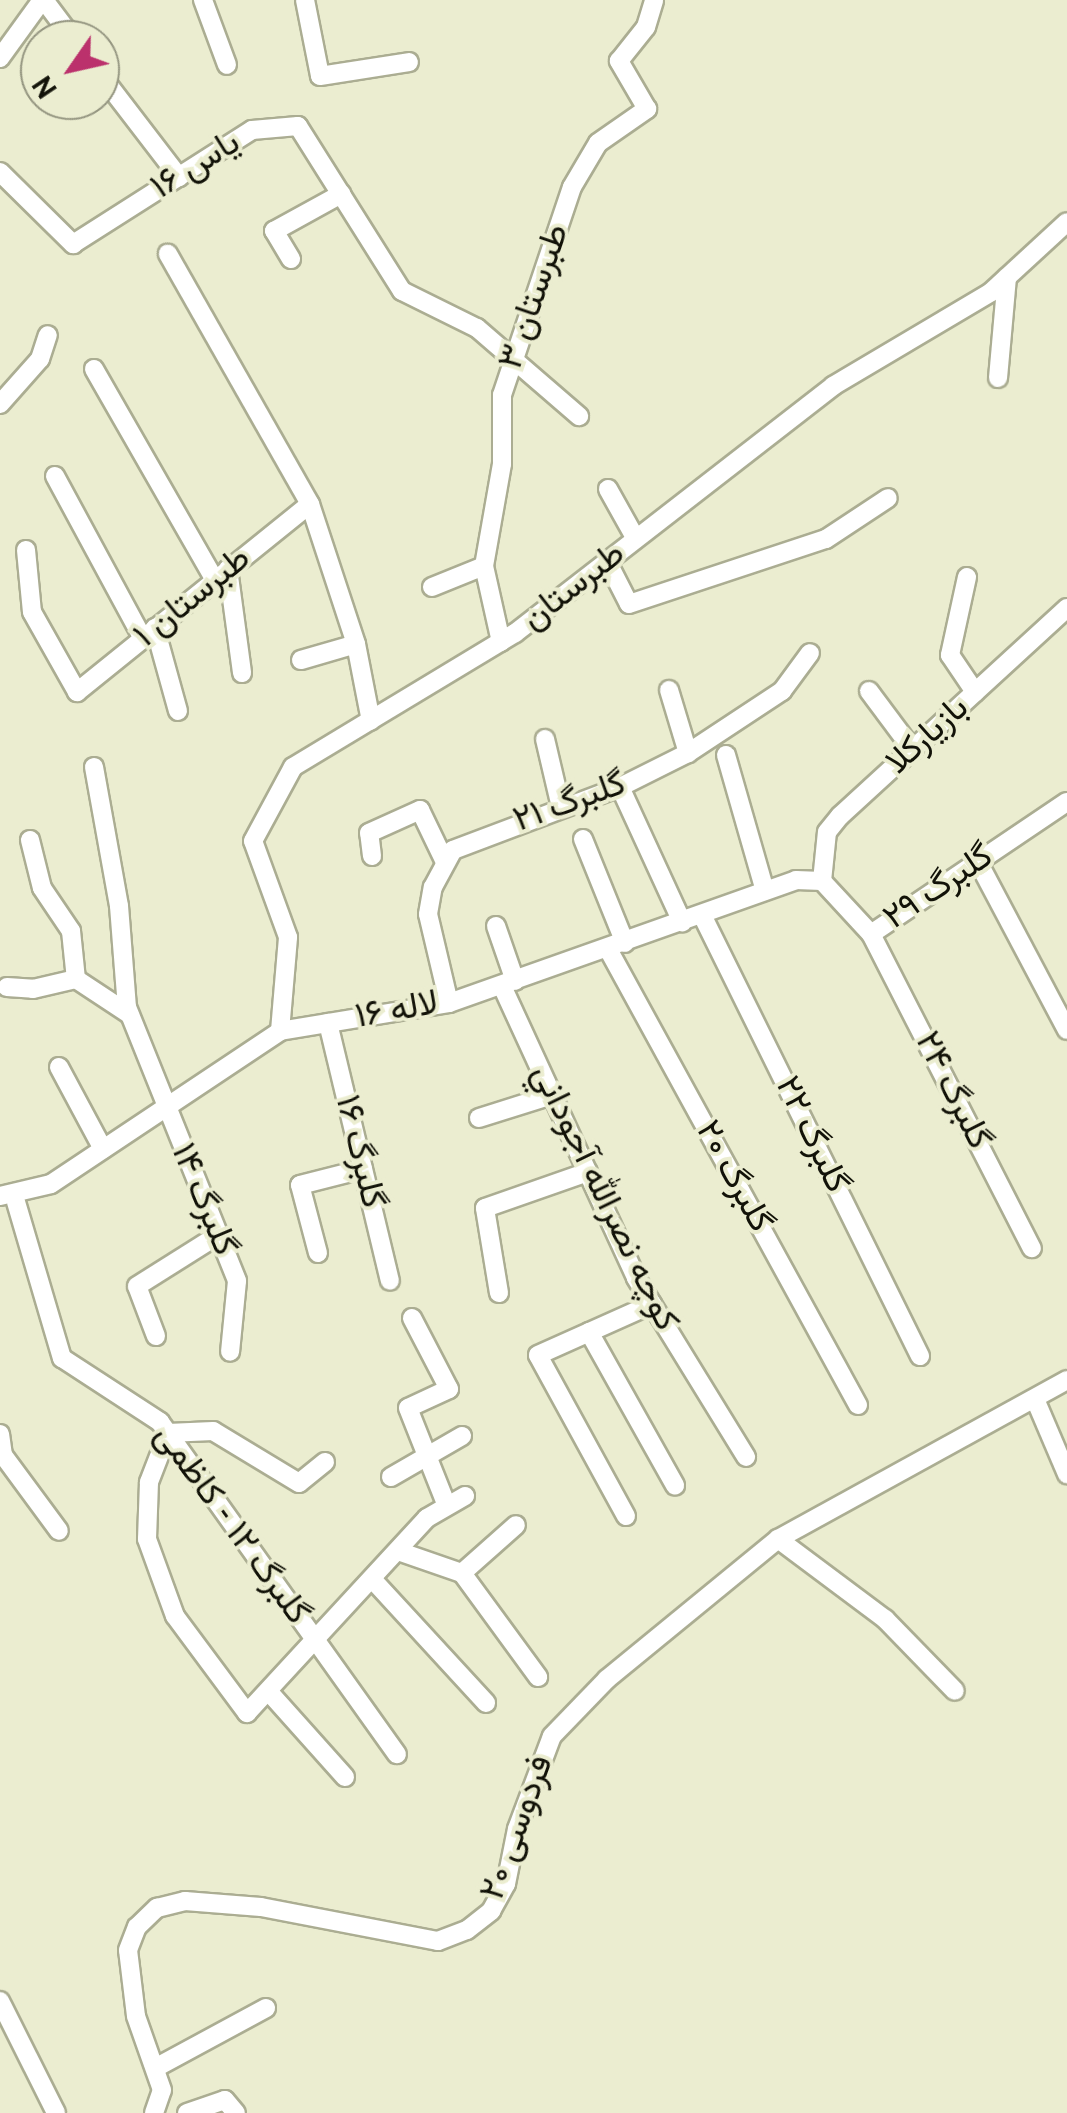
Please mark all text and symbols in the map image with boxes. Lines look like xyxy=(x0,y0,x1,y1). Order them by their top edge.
north arrow xyxy=(20,20,120,120)
text: N xyxy=(26,67,67,104)
street label: یاس ۱۶ xyxy=(144,123,248,209)
street label: طبرستان ۳ xyxy=(491,219,579,375)
street label: طبرستان xyxy=(514,534,634,640)
street label: طبرستان ۱ xyxy=(126,538,260,658)
street label: بازیارکلا xyxy=(878,688,978,784)
street label: گلبرگ ۲۱ xyxy=(508,763,632,843)
street label: گلبرگ ۲۹ xyxy=(876,836,1002,940)
street label: لاله ۱۶ xyxy=(352,983,442,1039)
street label: گلبرگ ۲۴ xyxy=(905,1025,999,1157)
street label: كوچه نصرالله آجوداني xyxy=(521,1058,687,1338)
street label: گلبرگ ۲۲ xyxy=(765,1070,857,1200)
street label: گلبرگ ۱۶ xyxy=(325,1091,393,1213)
street label: گلبرگ ۲۰ xyxy=(685,1114,781,1240)
street label: گلبرگ ۱۴ xyxy=(161,1137,245,1263)
street label: گلبرگ ۱۲ - کاظمی xyxy=(144,1417,318,1633)
street label: فردوسی ۲۰ xyxy=(472,1750,564,1906)

